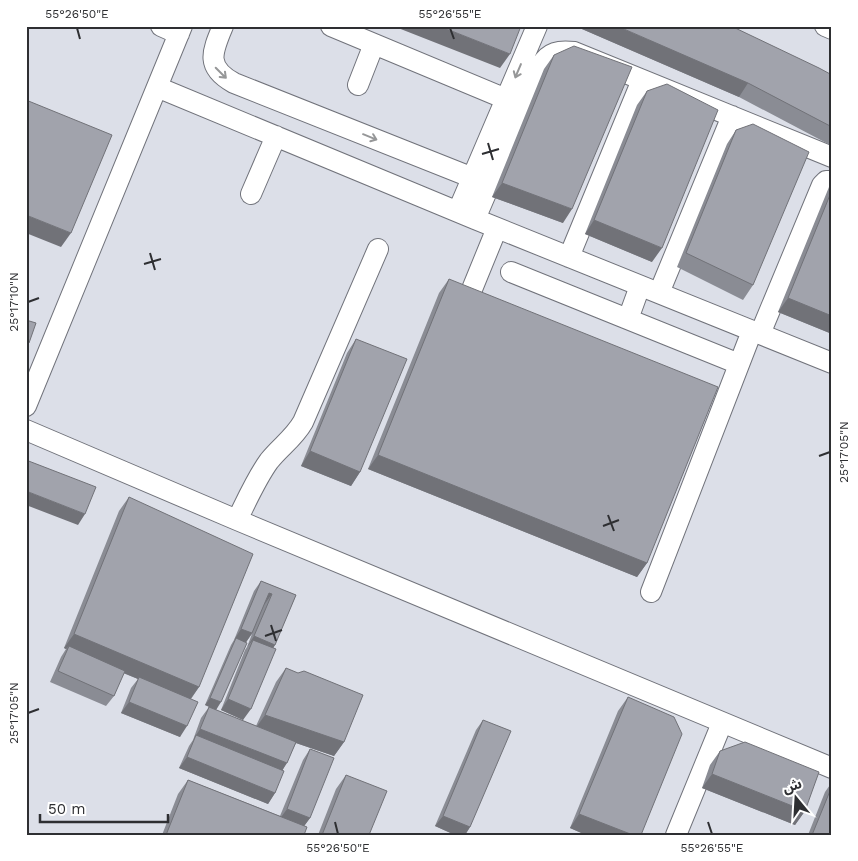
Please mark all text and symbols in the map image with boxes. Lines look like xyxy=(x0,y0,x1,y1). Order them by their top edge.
text: 55°26'50"E xyxy=(45,7,109,21)
text: 55°26'55"E xyxy=(418,7,482,21)
one-way arrow xyxy=(513,63,522,78)
one-way arrow xyxy=(215,67,227,79)
one-way arrow xyxy=(362,133,377,142)
text: 25°17'10"N xyxy=(7,272,21,332)
text: 25°17'05"N xyxy=(837,421,851,483)
text: 25°17'05"N xyxy=(7,682,21,744)
north arrow xyxy=(770,774,820,824)
text: ش xyxy=(780,775,804,796)
scale bar xyxy=(40,791,168,823)
text: 50 m xyxy=(48,800,85,818)
text: 55°26'50"E xyxy=(306,841,370,855)
text: 55°26'55"E xyxy=(680,841,744,855)

